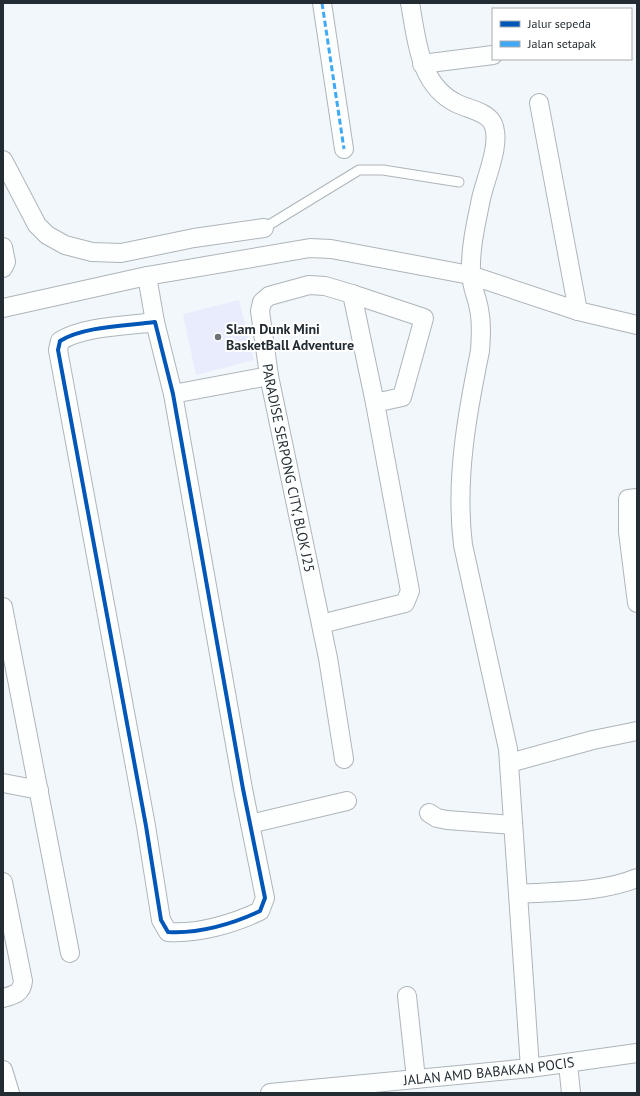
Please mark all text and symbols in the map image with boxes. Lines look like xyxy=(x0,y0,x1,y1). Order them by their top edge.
legend xyxy=(492,8,632,60)
text: Jalur sepeda xyxy=(527,16,591,31)
text: Jalan setapak xyxy=(527,36,596,51)
place label: Slam Dunk Mini BasketBall Adventure xyxy=(226,320,354,354)
marker: Slam Dunk Mini BasketBall Adventure xyxy=(213,332,223,342)
street label: PARADISE SERPONG CITY, BLOK J25 xyxy=(258,363,319,574)
street label: JALAN AMD BABAKAN POCIS xyxy=(402,1053,575,1089)

